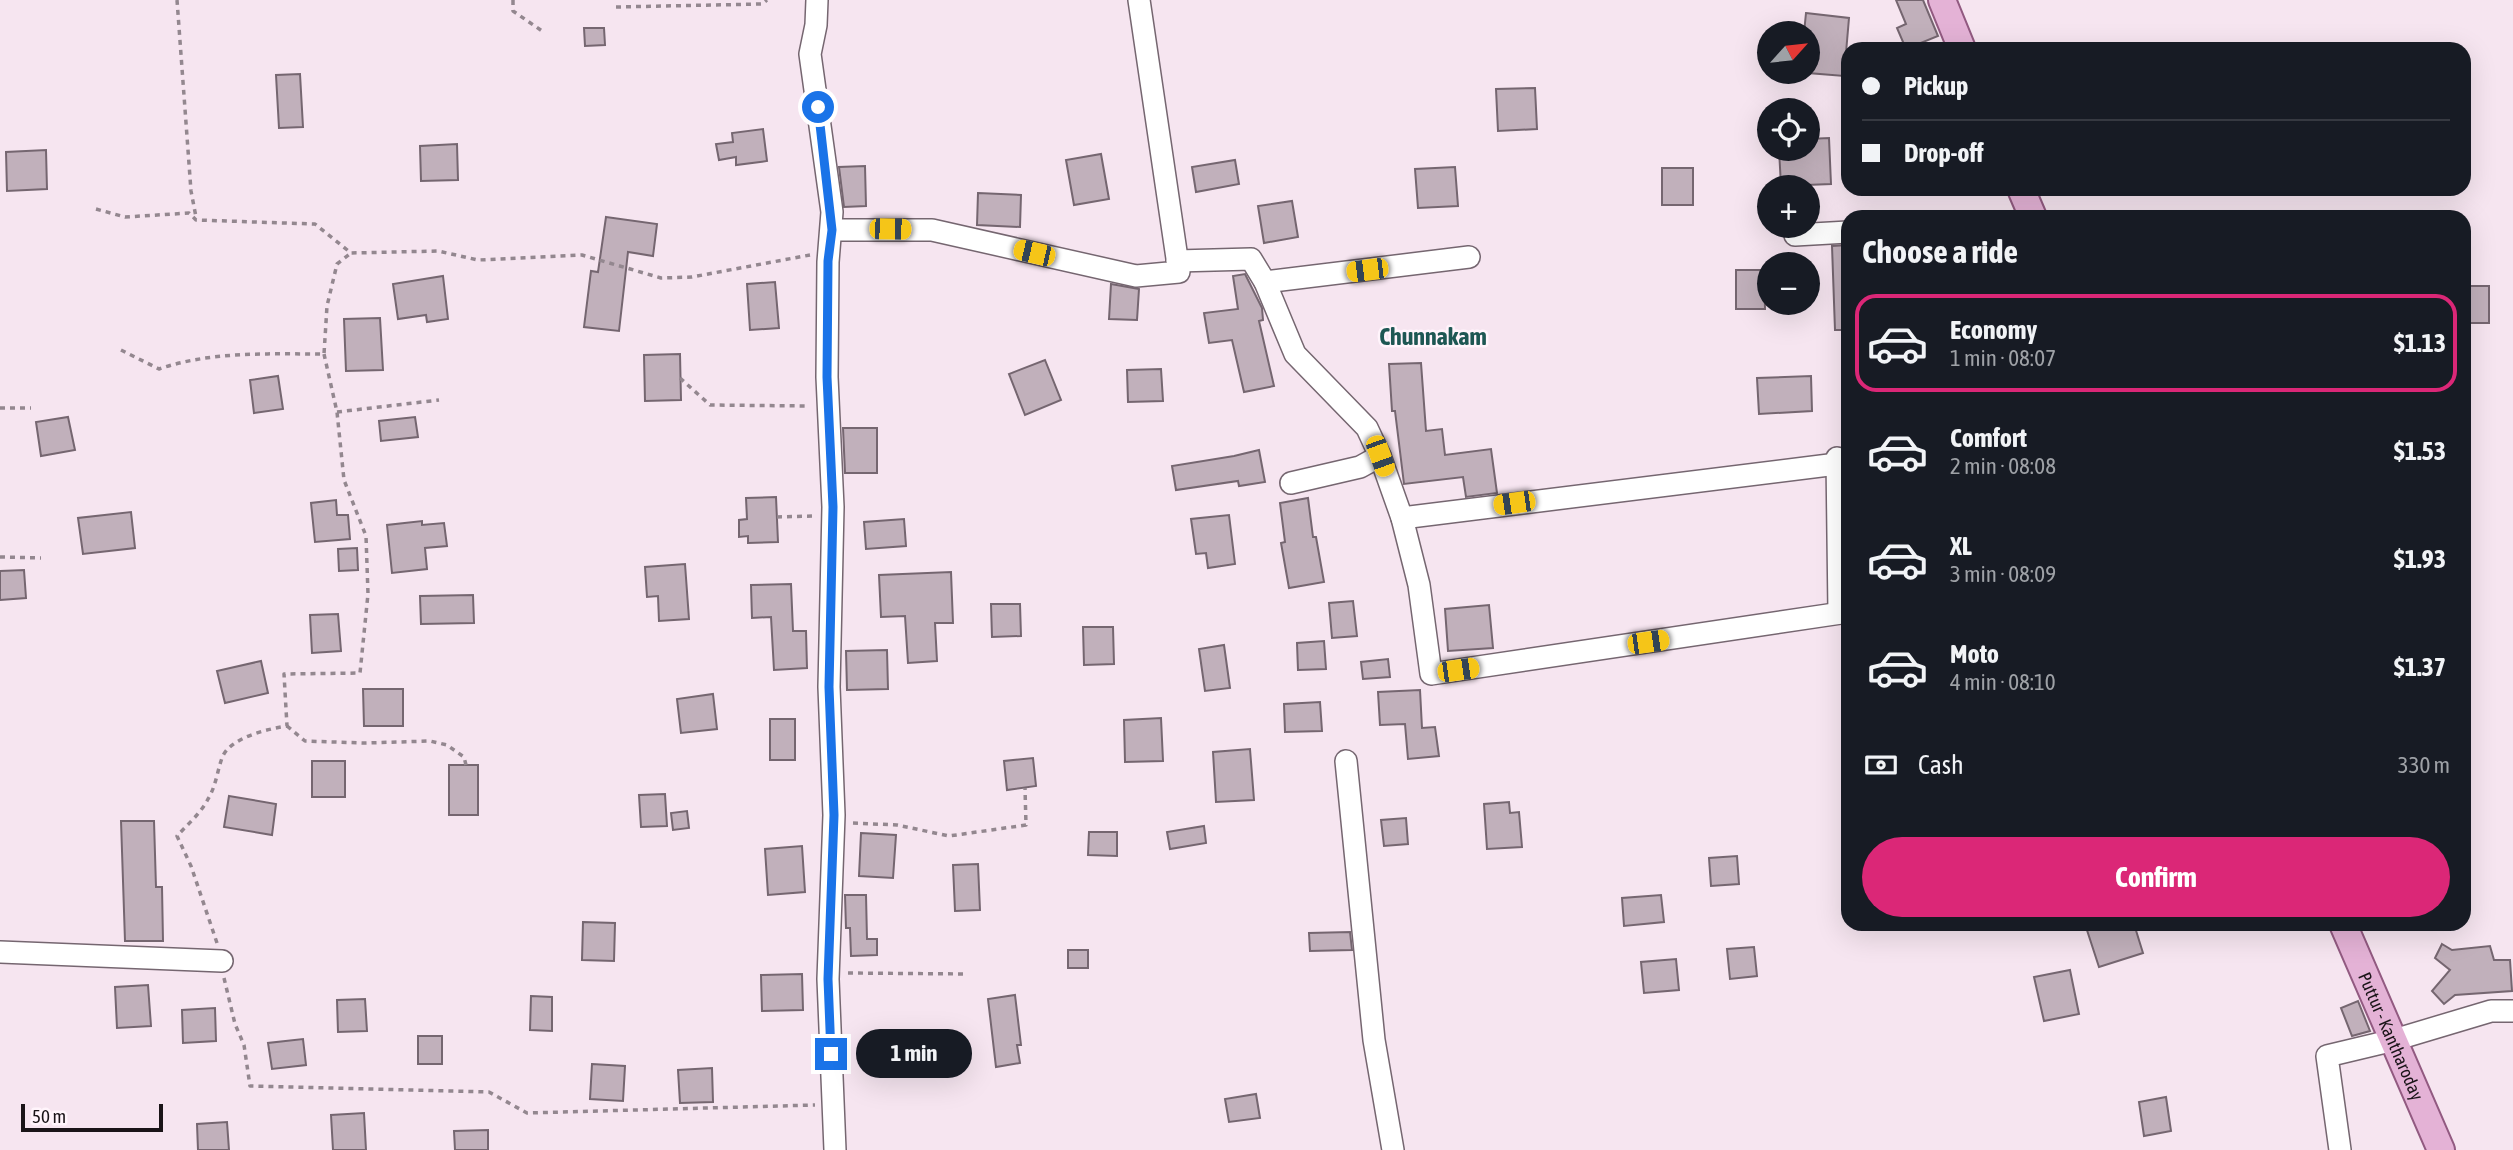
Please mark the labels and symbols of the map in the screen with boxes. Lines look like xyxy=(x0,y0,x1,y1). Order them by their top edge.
north arrow xyxy=(1757,21,1820,84)
route start xyxy=(802,91,834,123)
car xyxy=(869,218,912,240)
car xyxy=(1012,238,1057,268)
car xyxy=(1345,257,1390,283)
district label: Chunnakam xyxy=(1379,323,1487,350)
car xyxy=(1363,433,1398,479)
car xyxy=(1492,490,1537,516)
car xyxy=(1626,629,1671,655)
car xyxy=(1436,657,1481,683)
street label: Puttur - Kantharoday xyxy=(2355,969,2428,1103)
callout: 1 min xyxy=(856,1030,971,1078)
route end xyxy=(815,1038,847,1070)
scale bar xyxy=(21,1101,163,1133)

